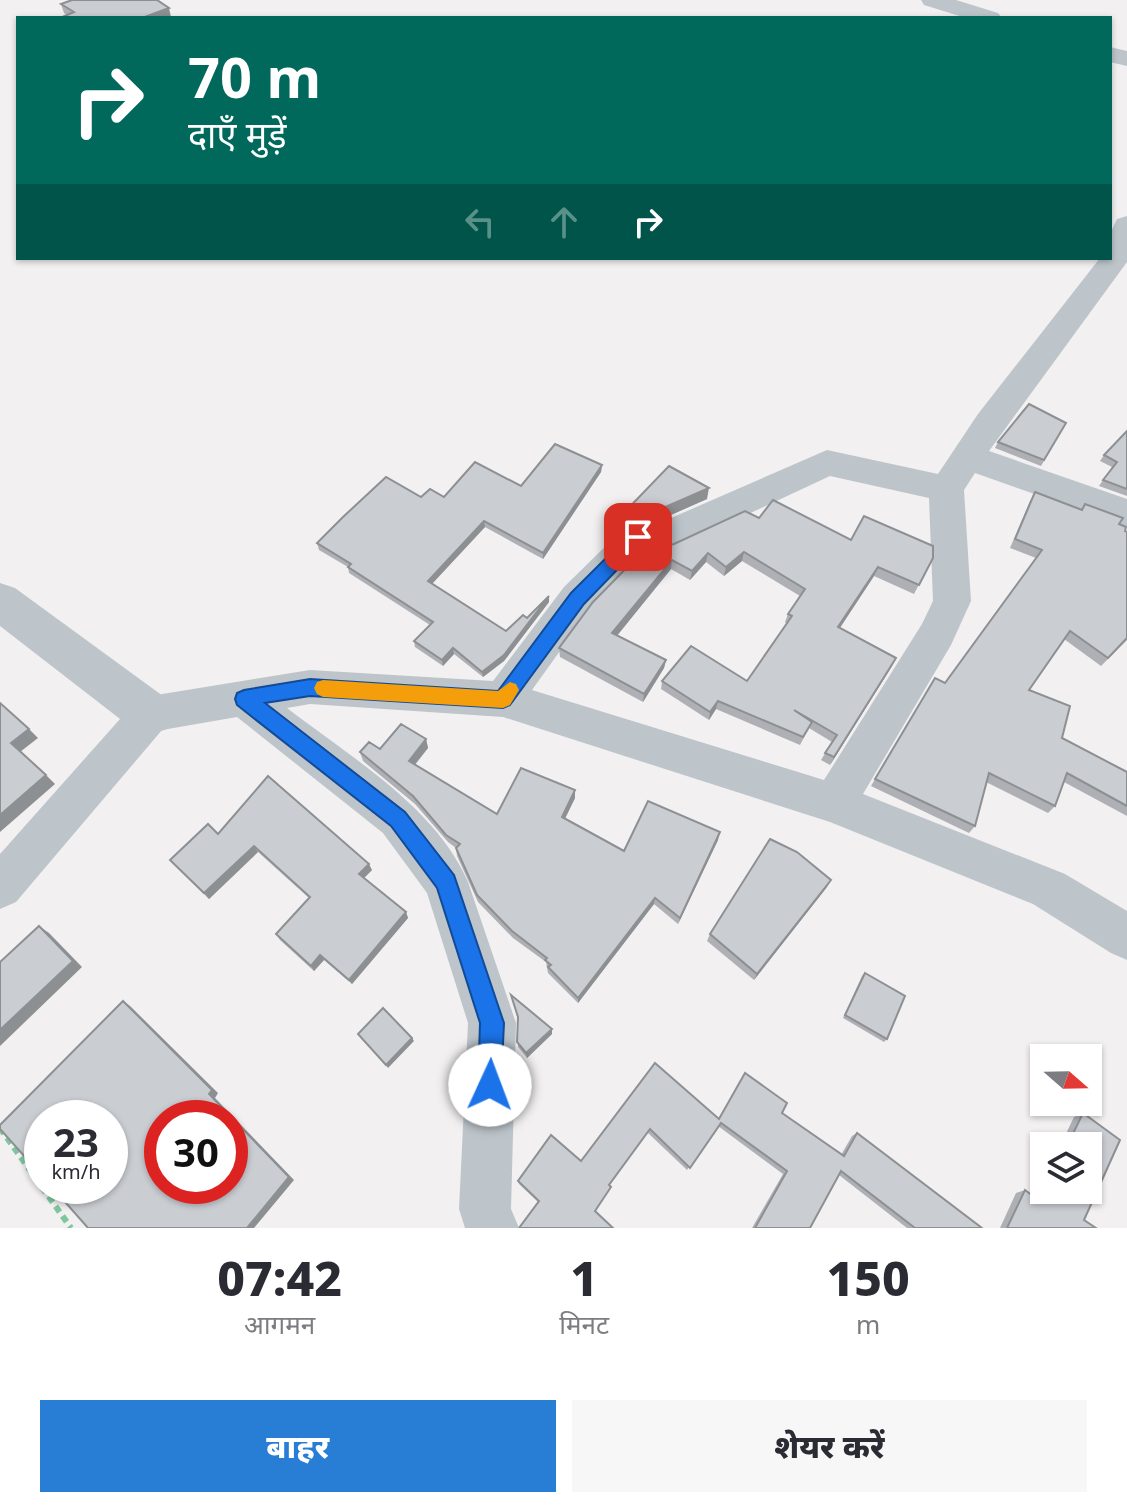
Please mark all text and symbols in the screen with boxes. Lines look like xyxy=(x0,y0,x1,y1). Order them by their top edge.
text: 70 m xyxy=(188,38,321,114)
icon: right xyxy=(56,48,160,152)
text: दाएँ मुड़ें xyxy=(188,110,287,159)
icon: left xyxy=(458,200,502,244)
icon: ahead xyxy=(542,200,586,244)
icon: right xyxy=(626,200,670,244)
pin xyxy=(604,503,672,571)
icon: arrive xyxy=(616,515,660,559)
position arrow xyxy=(448,1043,532,1127)
north arrow xyxy=(1030,1044,1102,1116)
map controls xyxy=(1030,1044,1102,1204)
speed limit sign: 30 xyxy=(144,1100,248,1204)
text: 23 xyxy=(53,1114,99,1169)
button: layers xyxy=(1030,1132,1102,1204)
text: km/h xyxy=(51,1158,101,1185)
text: 07:42 xyxy=(217,1245,342,1310)
text: 1 xyxy=(570,1245,598,1310)
text: 150 xyxy=(826,1245,910,1310)
text: आगमन xyxy=(244,1306,315,1342)
text: मिनट xyxy=(559,1306,609,1342)
text: m xyxy=(856,1306,880,1342)
button: बाहर xyxy=(40,1400,556,1492)
button: शेयर करें xyxy=(572,1400,1087,1492)

